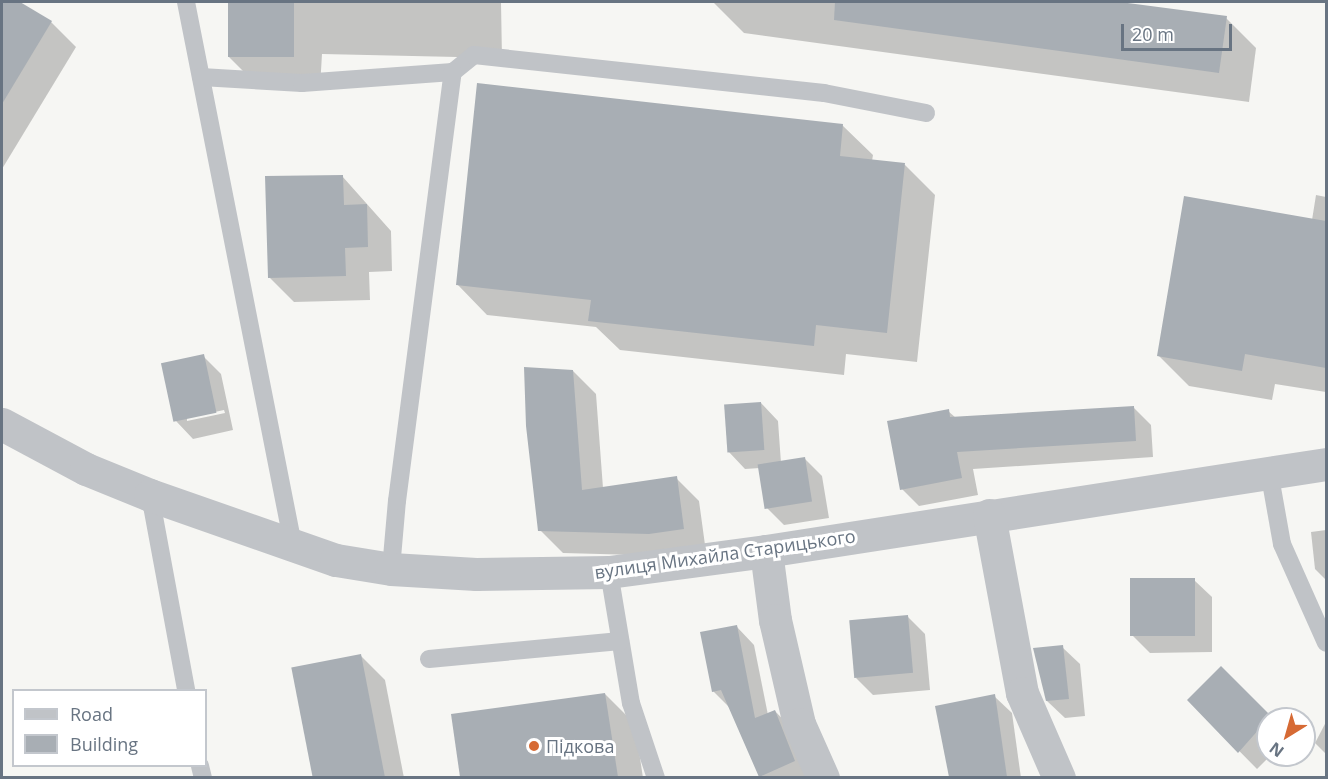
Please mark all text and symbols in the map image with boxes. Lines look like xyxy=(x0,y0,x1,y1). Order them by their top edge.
scale bar xyxy=(1124,12,1235,50)
text: 20 m xyxy=(1132,22,1174,46)
street label: вулиця Михайла Старицького xyxy=(593,525,857,583)
legend xyxy=(12,689,207,767)
text: Road xyxy=(70,702,113,726)
north arrow xyxy=(1256,707,1316,767)
text: Building xyxy=(70,732,138,756)
place label: Підкова xyxy=(546,735,614,757)
text: N xyxy=(1265,737,1288,762)
marker: Підкова xyxy=(527,739,541,753)

